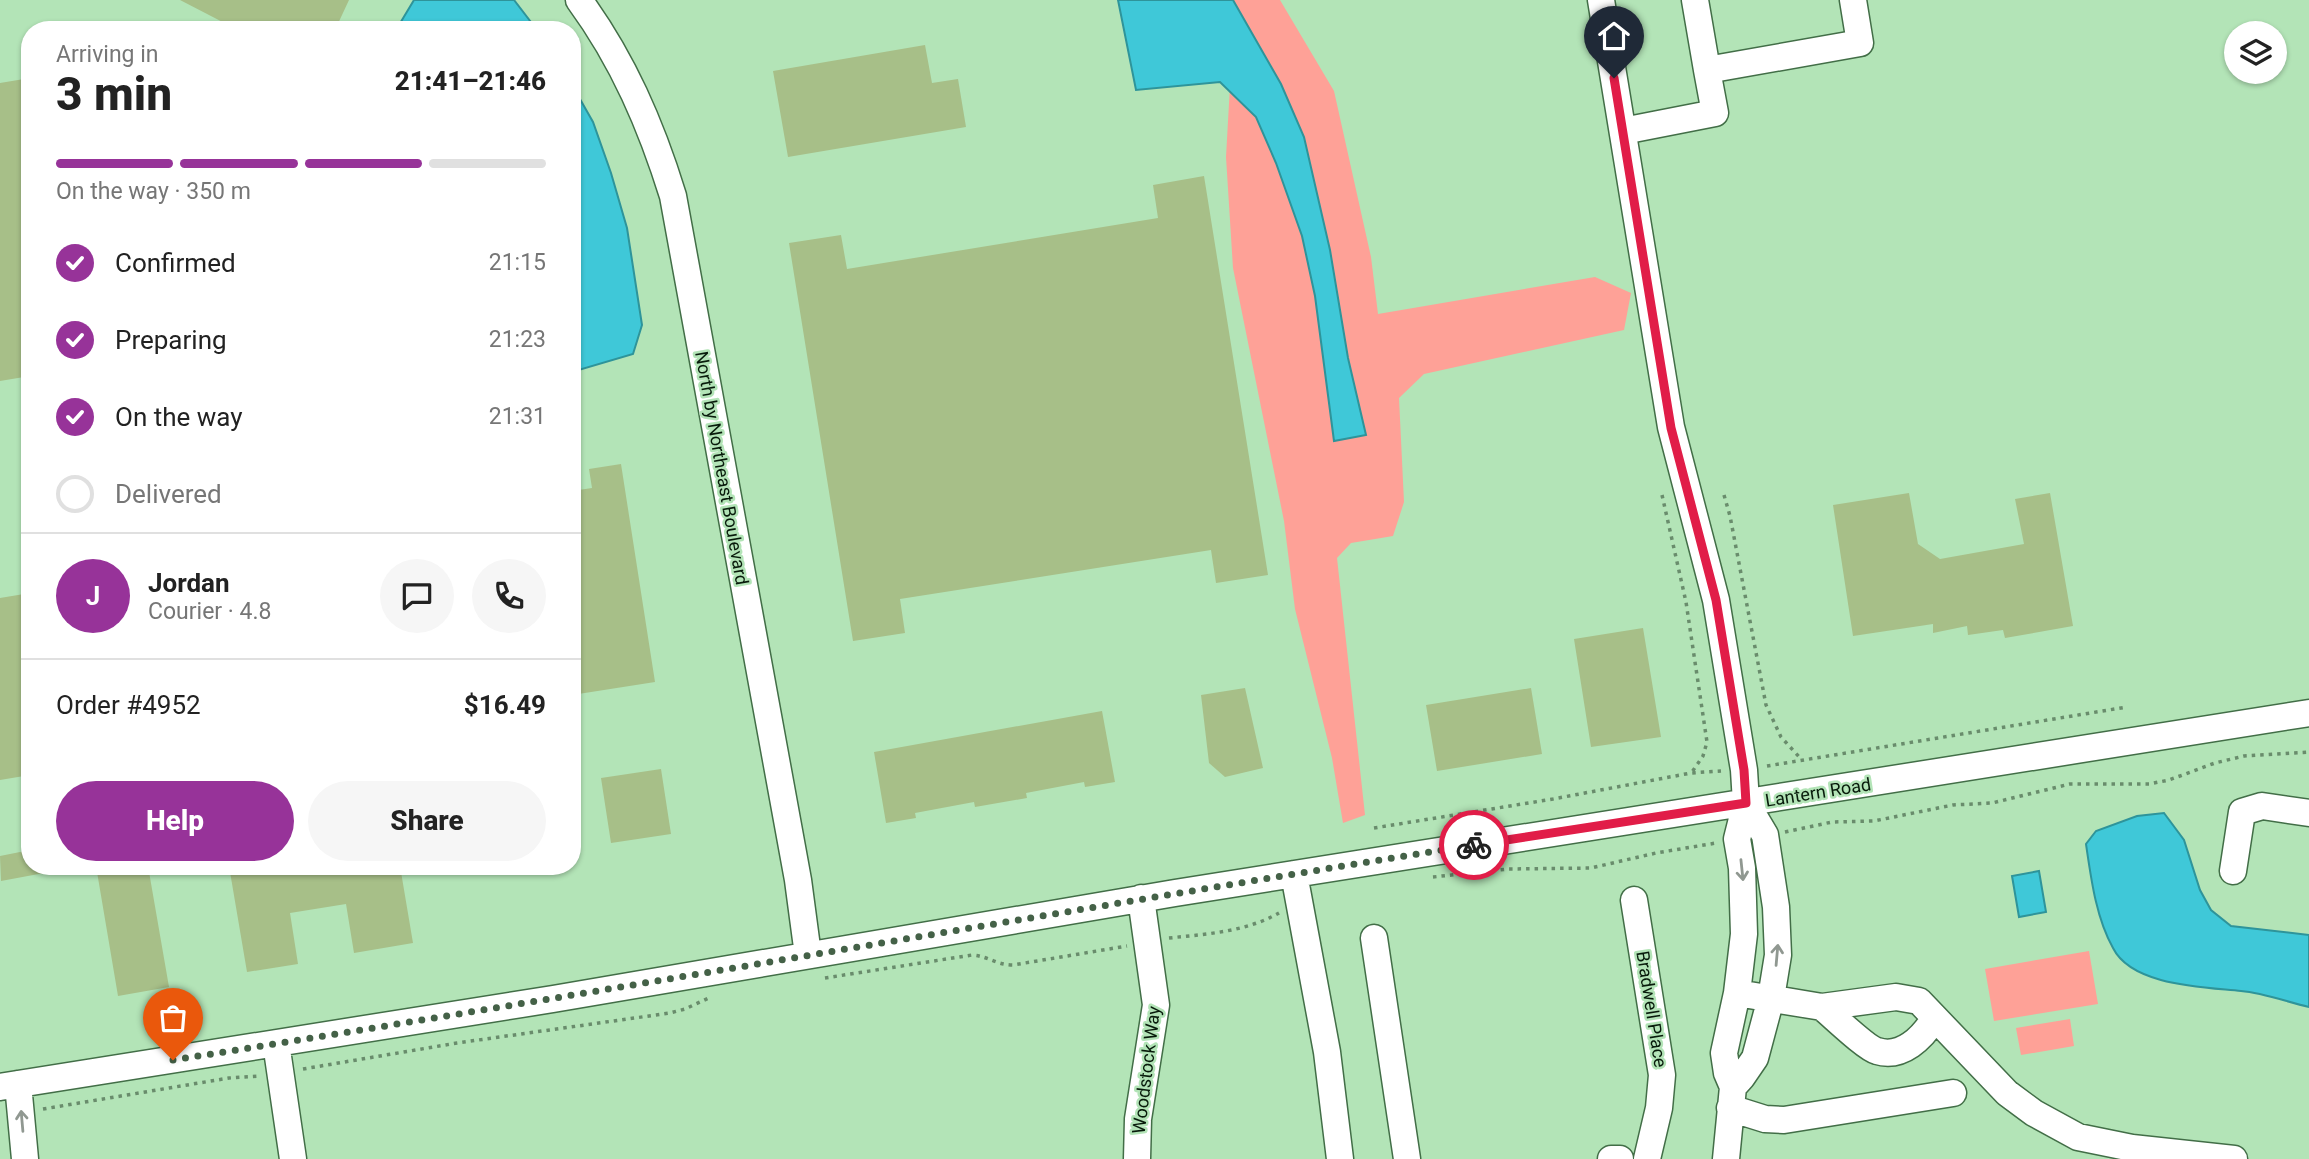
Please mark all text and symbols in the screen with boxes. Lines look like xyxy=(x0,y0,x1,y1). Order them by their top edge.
pin xyxy=(1584,6,1644,78)
icon: home xyxy=(1595,17,1633,55)
map controls xyxy=(2224,21,2287,84)
button: layers xyxy=(2224,21,2287,84)
text: Arriving in xyxy=(56,41,159,68)
text: 21:41–21:46 xyxy=(395,66,546,96)
text: 3 min xyxy=(56,67,172,121)
text: On the way · 350 m xyxy=(56,178,251,205)
icon: check xyxy=(56,244,94,282)
text: Confirmed xyxy=(115,248,236,278)
text: 21:15 xyxy=(489,249,546,276)
icon: check xyxy=(56,321,94,359)
text: Preparing xyxy=(115,325,227,355)
text: 21:23 xyxy=(489,326,546,353)
street label: North by Northeast Boulevard xyxy=(691,349,753,587)
icon: check xyxy=(56,398,94,436)
text: On the way xyxy=(115,402,243,432)
text: 21:31 xyxy=(489,403,546,430)
text: Delivered xyxy=(115,479,222,509)
button: chat xyxy=(380,559,454,633)
button: phone xyxy=(472,559,546,633)
text: Jordan xyxy=(148,568,230,598)
text: J xyxy=(86,581,100,611)
text: Courier · 4.8 xyxy=(148,598,271,625)
text: Order #4952 xyxy=(56,690,201,720)
text: $16.49 xyxy=(464,690,546,720)
street label: Lantern Road xyxy=(1764,773,1872,811)
button: Help xyxy=(56,781,294,861)
button: Share xyxy=(308,781,546,861)
courier xyxy=(1439,810,1509,880)
icon: bike xyxy=(1455,826,1493,864)
one-way arrow xyxy=(1735,858,1748,881)
one-way arrow xyxy=(1771,944,1784,967)
street label: Bradwell Place xyxy=(1632,949,1672,1069)
pin xyxy=(143,988,203,1060)
icon: bag xyxy=(154,999,192,1037)
street label: Woodstock Way xyxy=(1128,1004,1164,1135)
one-way arrow xyxy=(16,1111,29,1133)

